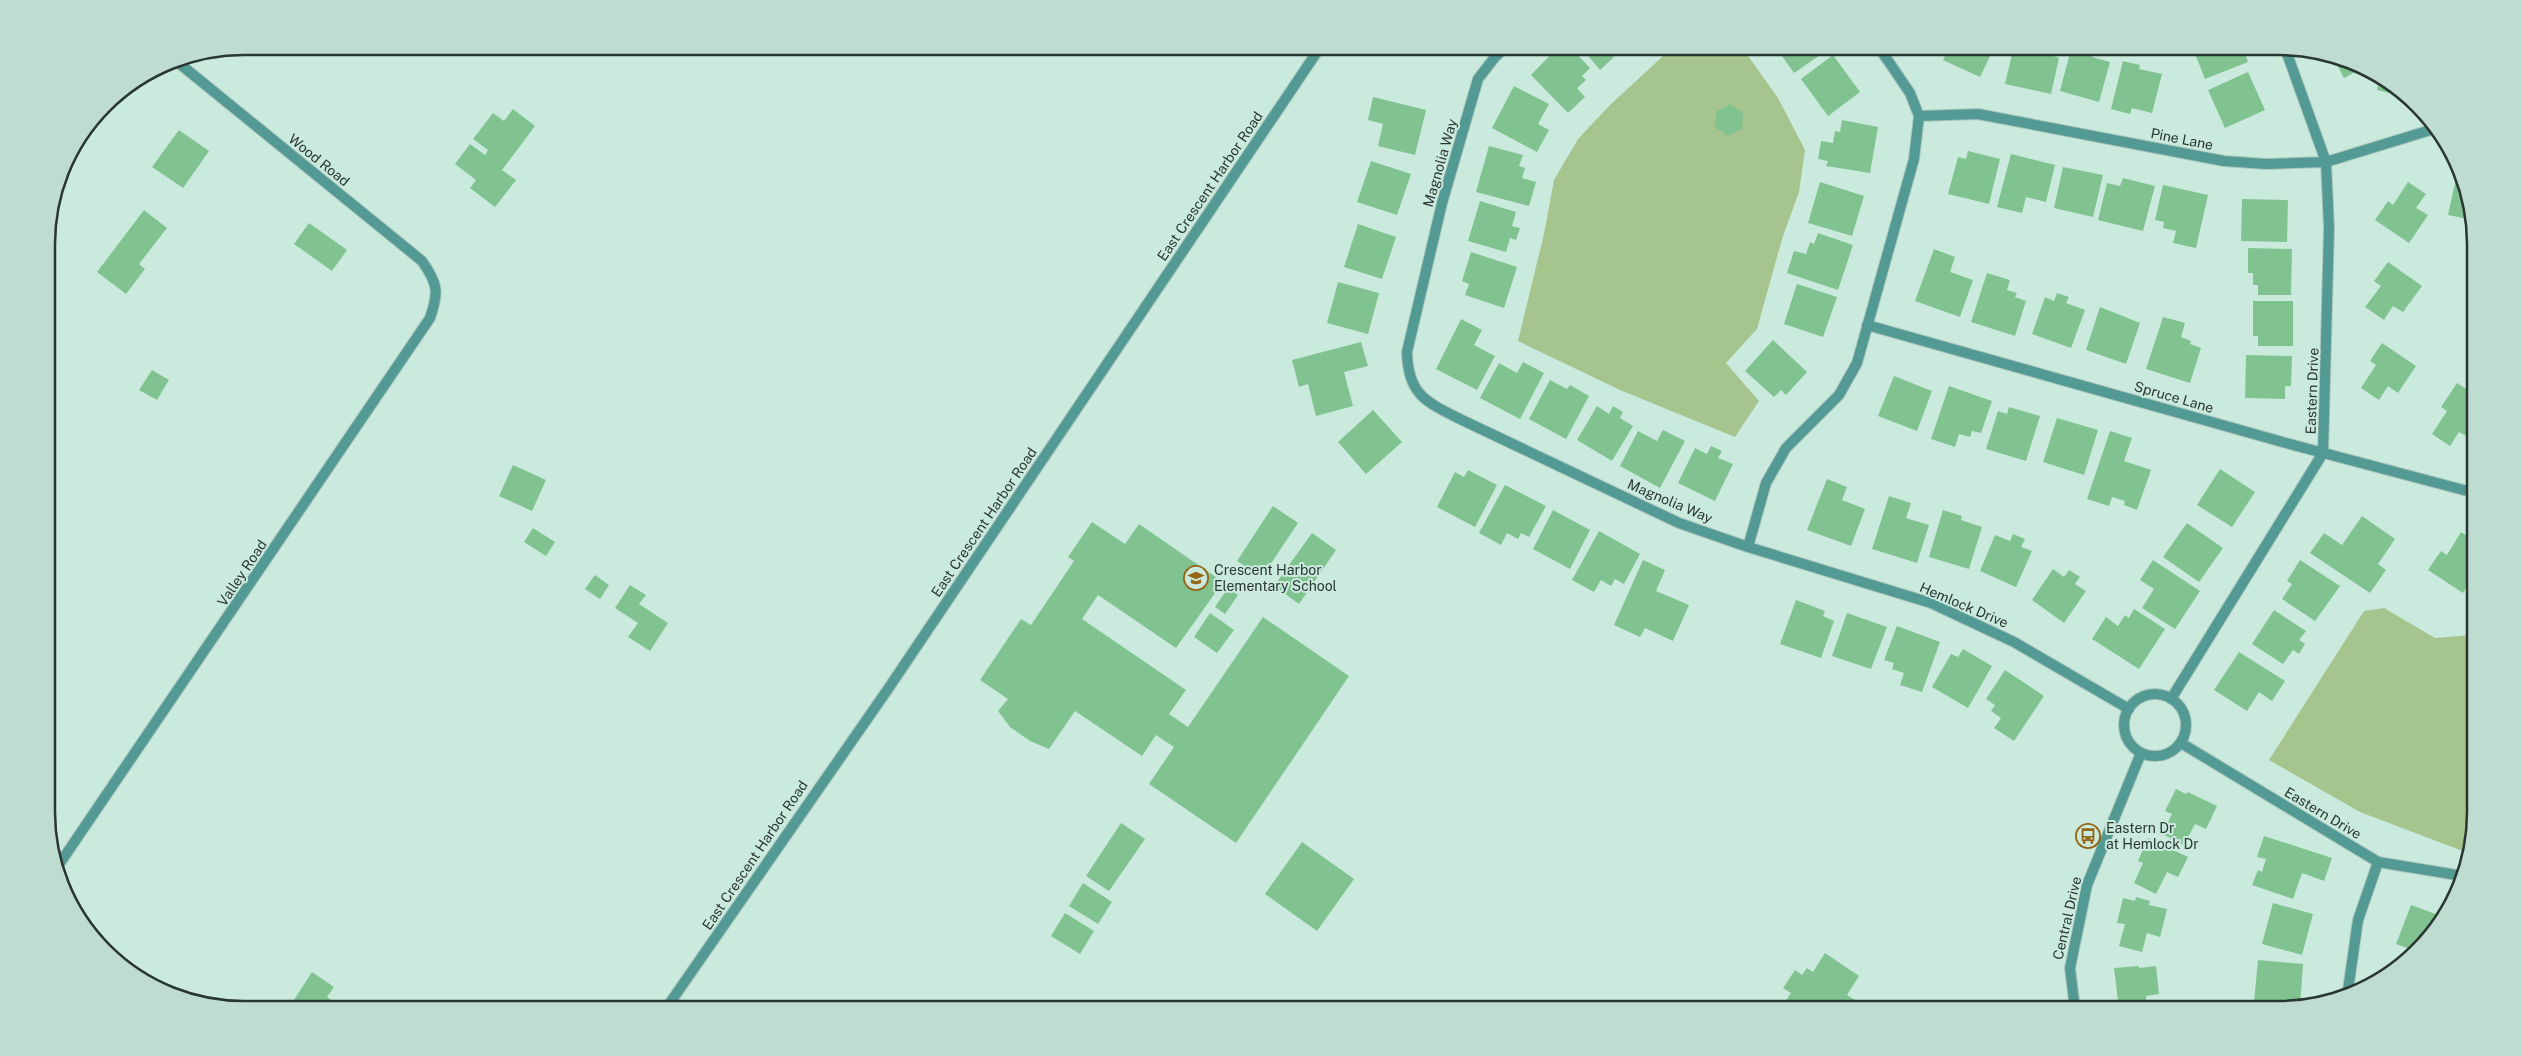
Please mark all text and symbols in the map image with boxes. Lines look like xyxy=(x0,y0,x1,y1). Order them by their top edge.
street label: East Crescent Harbor Road xyxy=(1154,108,1266,264)
street label: Magnolia Way xyxy=(1420,117,1460,209)
street label: Pine Lane xyxy=(2149,125,2215,153)
street label: Wood Road xyxy=(285,131,353,189)
street label: Eastern Drive xyxy=(2302,347,2322,435)
street label: Spruce Lane xyxy=(2133,378,2216,416)
street label: East Crescent Harbor Road xyxy=(928,444,1040,600)
street label: Magnolia Way xyxy=(1625,476,1715,526)
street label: Valley Road xyxy=(214,537,270,609)
place label: Crescent Harbor Elementary School xyxy=(1214,562,1337,594)
school or university icon: Crescent Harbor Elementary School xyxy=(1183,565,1209,591)
street label: Hemlock Drive xyxy=(1917,579,2011,631)
street label: East Crescent Harbor Road xyxy=(699,777,811,933)
street label: Eastern Drive xyxy=(2282,784,2364,842)
place label: Eastern Dr at Hemlock Dr xyxy=(2106,820,2199,852)
bus stop icon: Eastern Dr at Hemlock Dr xyxy=(2075,823,2101,849)
street label: Central Drive xyxy=(2050,875,2084,961)

